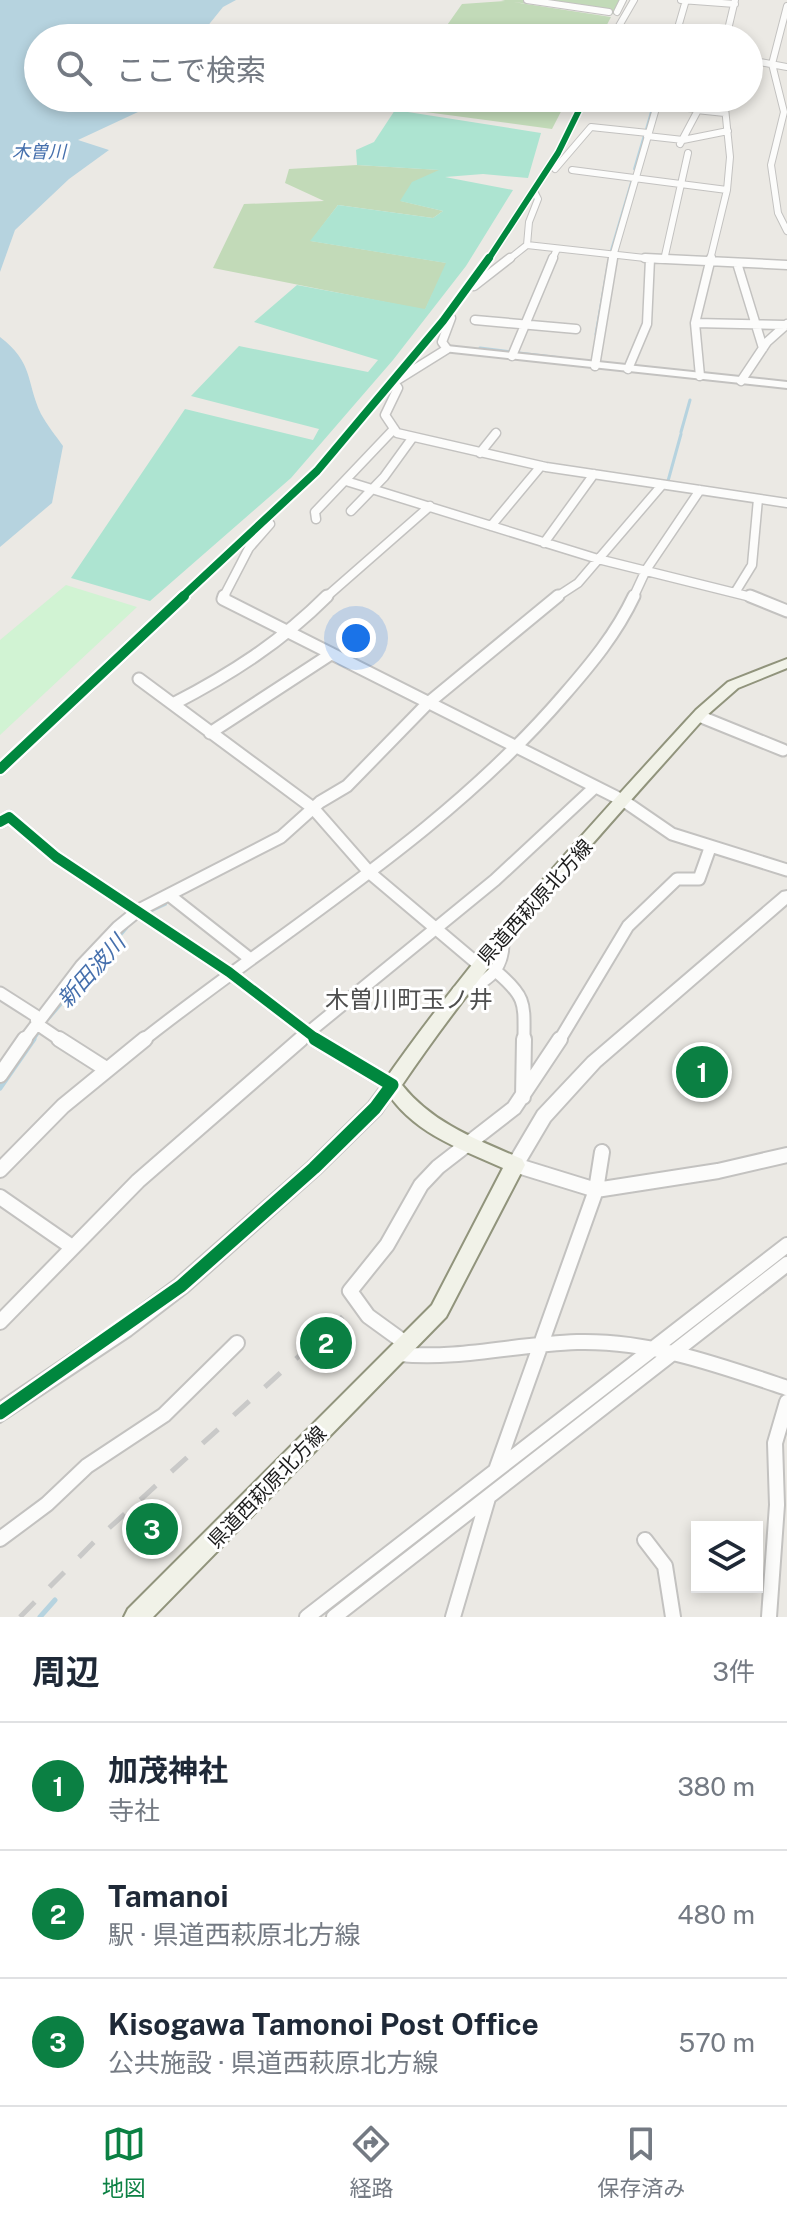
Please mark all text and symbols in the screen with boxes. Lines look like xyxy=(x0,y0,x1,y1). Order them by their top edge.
search box xyxy=(24,24,763,112)
icon: search xyxy=(52,46,96,90)
text: ここで検索 xyxy=(116,52,266,88)
water label: 木曽川 xyxy=(12,141,68,162)
your location xyxy=(336,618,376,658)
street label: 県道西萩原北方線 xyxy=(473,835,597,969)
water label: 新田波川 xyxy=(52,928,131,1012)
district label: 木曽川町玉ノ井 xyxy=(325,985,493,1013)
pin: 1 xyxy=(676,1042,728,1102)
pin: 2 xyxy=(300,1313,352,1373)
street label: 県道西萩原北方線 xyxy=(203,1421,331,1553)
pin: 3 xyxy=(126,1499,178,1559)
map controls xyxy=(691,1521,763,1593)
button: layers xyxy=(691,1521,763,1593)
text: 周辺 xyxy=(32,1652,100,1692)
text: 3件 xyxy=(713,1656,755,1687)
text: 加茂神社 xyxy=(108,1752,228,1788)
text: 1 xyxy=(52,1771,64,1802)
text: 380 m xyxy=(677,1771,755,1802)
text: 寺社 xyxy=(108,1795,160,1826)
text: Tamanoi xyxy=(108,1878,228,1914)
text: 2 xyxy=(50,1899,66,1930)
text: 480 m xyxy=(677,1899,755,1930)
text: 駅 · 県道西萩原北方線 xyxy=(108,1919,360,1950)
text: Kisogawa Tamonoi Post Office xyxy=(108,2006,539,2042)
text: 3 xyxy=(49,2027,67,2058)
text: 570 m xyxy=(679,2027,755,2058)
text: 公共施設 · 県道西萩原北方線 xyxy=(108,2047,438,2078)
tab: 地図 xyxy=(102,2122,146,2202)
tab: 経路 xyxy=(349,2122,393,2202)
tab: 保存済み xyxy=(597,2122,685,2202)

